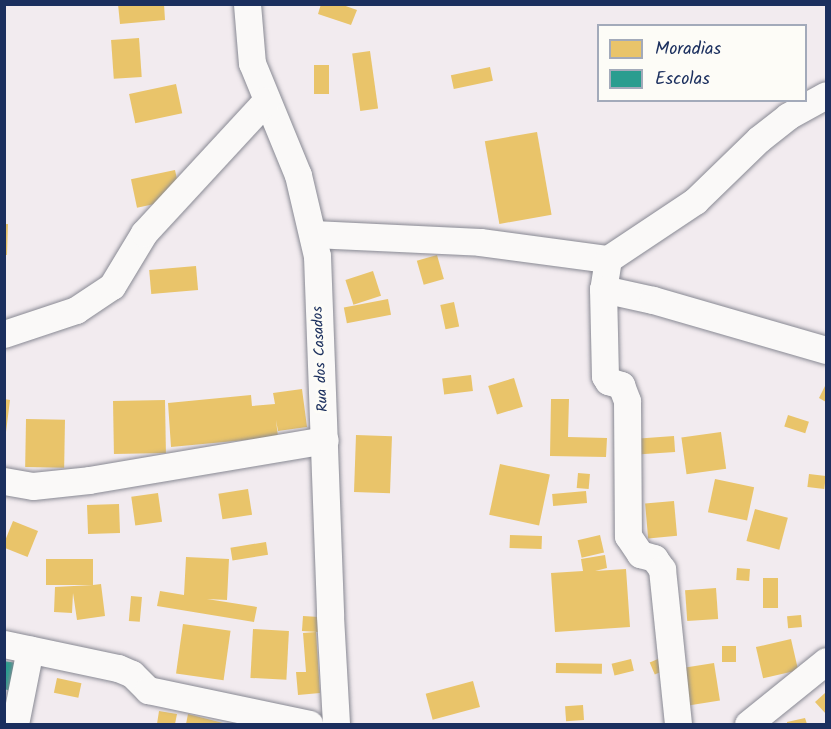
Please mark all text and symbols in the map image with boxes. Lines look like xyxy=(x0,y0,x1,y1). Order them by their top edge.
legend xyxy=(597,24,807,102)
text: Moradias xyxy=(655,35,721,64)
text: Escolas xyxy=(655,65,710,94)
street label: Rua dos Casados xyxy=(309,306,333,412)

